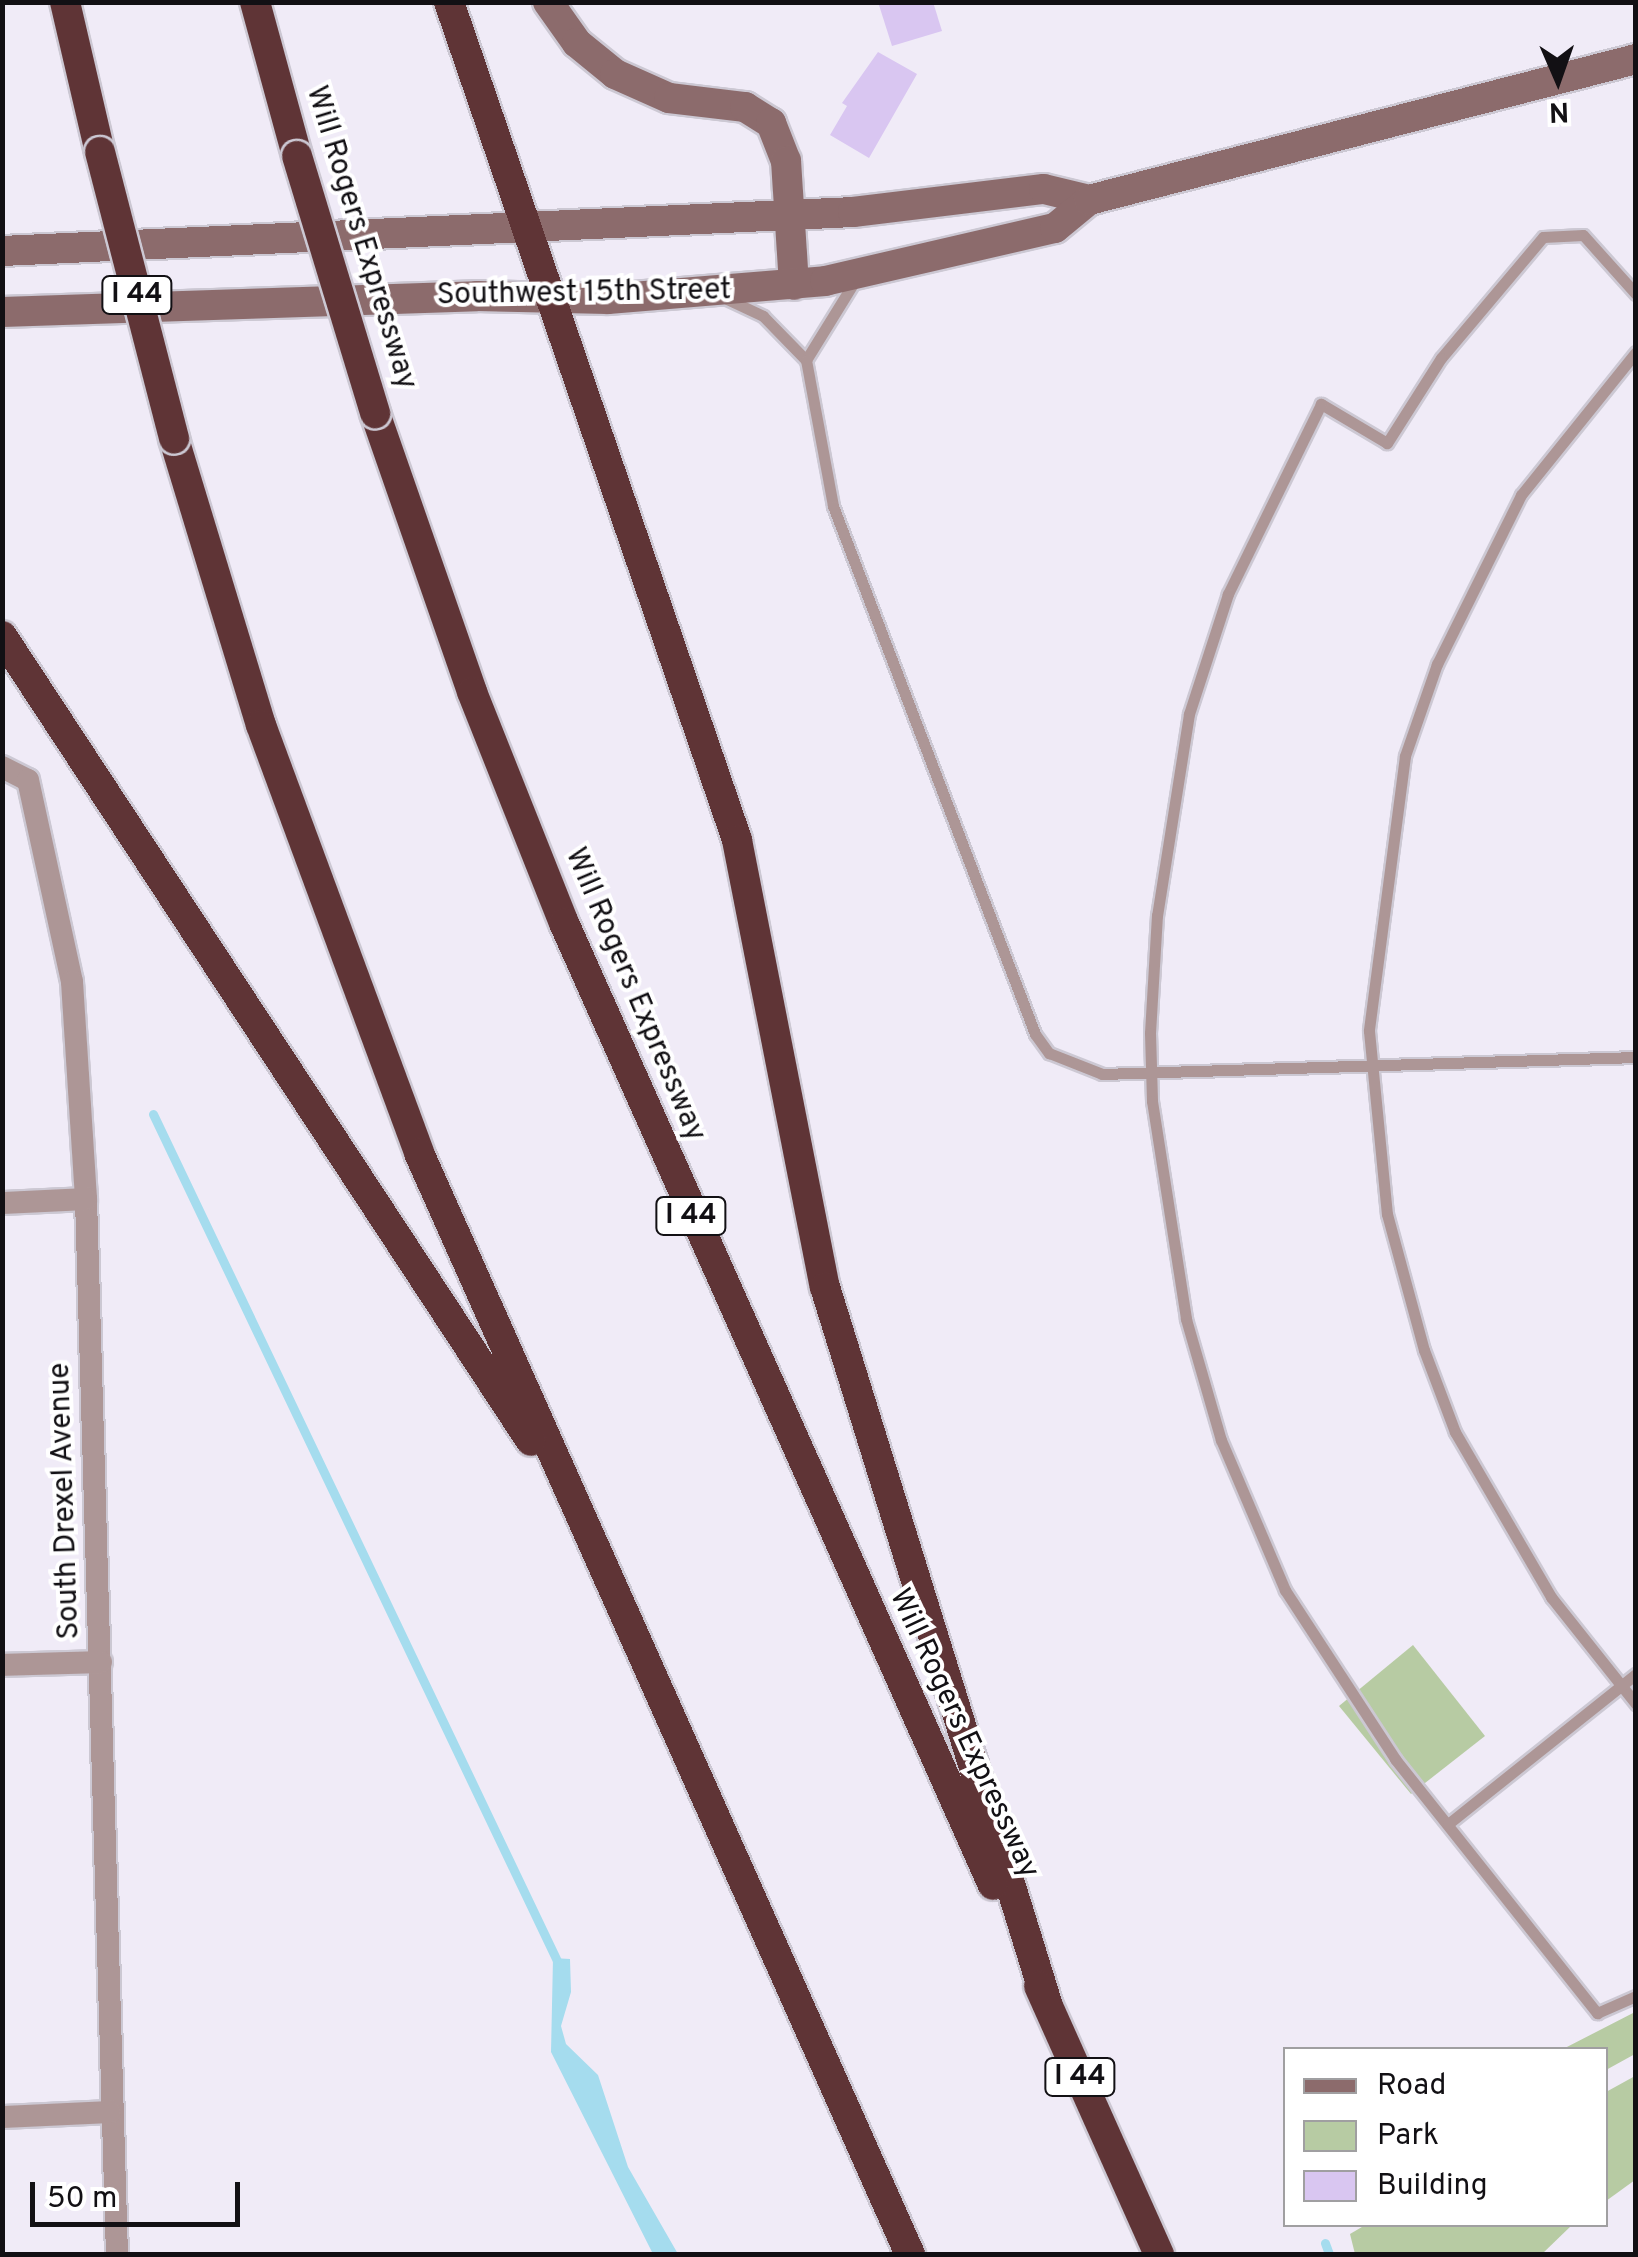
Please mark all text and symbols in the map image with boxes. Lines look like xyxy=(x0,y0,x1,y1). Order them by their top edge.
north arrow xyxy=(1508,30,1608,130)
street label: Will Rogers Expressway xyxy=(297,82,423,394)
text: N xyxy=(1548,92,1570,128)
road number: I 44 xyxy=(100,272,174,318)
street label: Southwest 15th Street xyxy=(436,273,732,315)
street label: Will Rogers Expressway xyxy=(556,843,712,1147)
road number: I 44 xyxy=(654,1193,728,1239)
street label: South Drexel Avenue xyxy=(43,1361,89,1641)
street label: Will Rogers Expressway xyxy=(880,1583,1046,1885)
legend xyxy=(1283,2047,1608,2227)
road number: I 44 xyxy=(1042,2054,1118,2100)
text: Road xyxy=(1377,2068,1446,2105)
text: Park xyxy=(1377,2118,1439,2155)
scale bar xyxy=(35,2162,245,2224)
text: Building xyxy=(1377,2168,1488,2205)
text: 50 m xyxy=(47,2181,117,2218)

